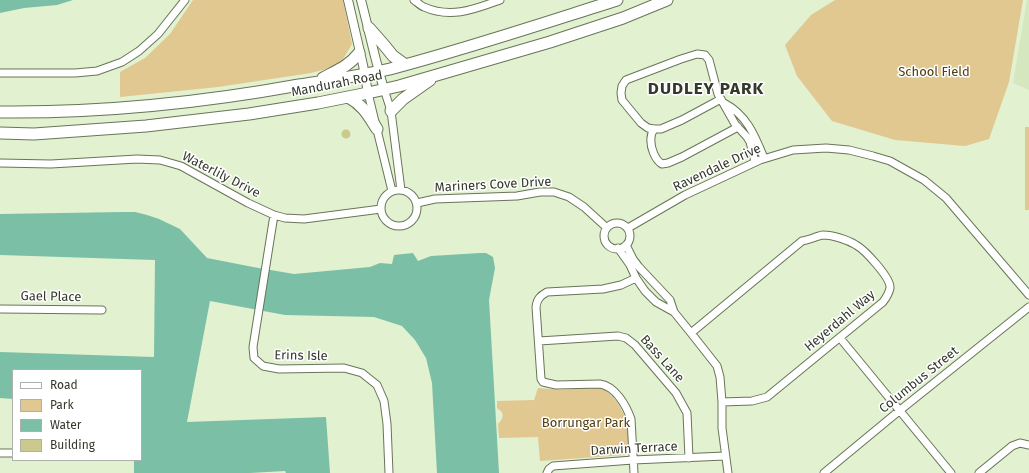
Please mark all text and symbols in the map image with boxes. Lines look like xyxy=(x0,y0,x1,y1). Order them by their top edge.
park label: School Field xyxy=(898,64,970,80)
street label: Mandurah Road xyxy=(290,67,384,101)
district label: DUDLEY PARK xyxy=(648,79,764,99)
street label: Ravendale Drive xyxy=(671,141,763,195)
street label: Waterlily Drive xyxy=(179,149,263,201)
street label: Mariners Cove Drive xyxy=(434,174,552,196)
street label: Heyerdahl Way xyxy=(802,287,878,355)
street label: Gael Place xyxy=(20,289,82,305)
street label: Bass Lane xyxy=(637,332,687,386)
street label: Columbus Street xyxy=(876,343,962,417)
street label: Erins Isle xyxy=(274,348,328,364)
legend xyxy=(12,369,142,461)
text: Road xyxy=(50,378,78,392)
text: Park xyxy=(50,398,74,412)
park label: Borrungar Park xyxy=(542,415,630,431)
text: Water xyxy=(50,418,81,432)
text: Building xyxy=(50,438,95,452)
street label: Darwin Terrace xyxy=(590,439,678,459)

